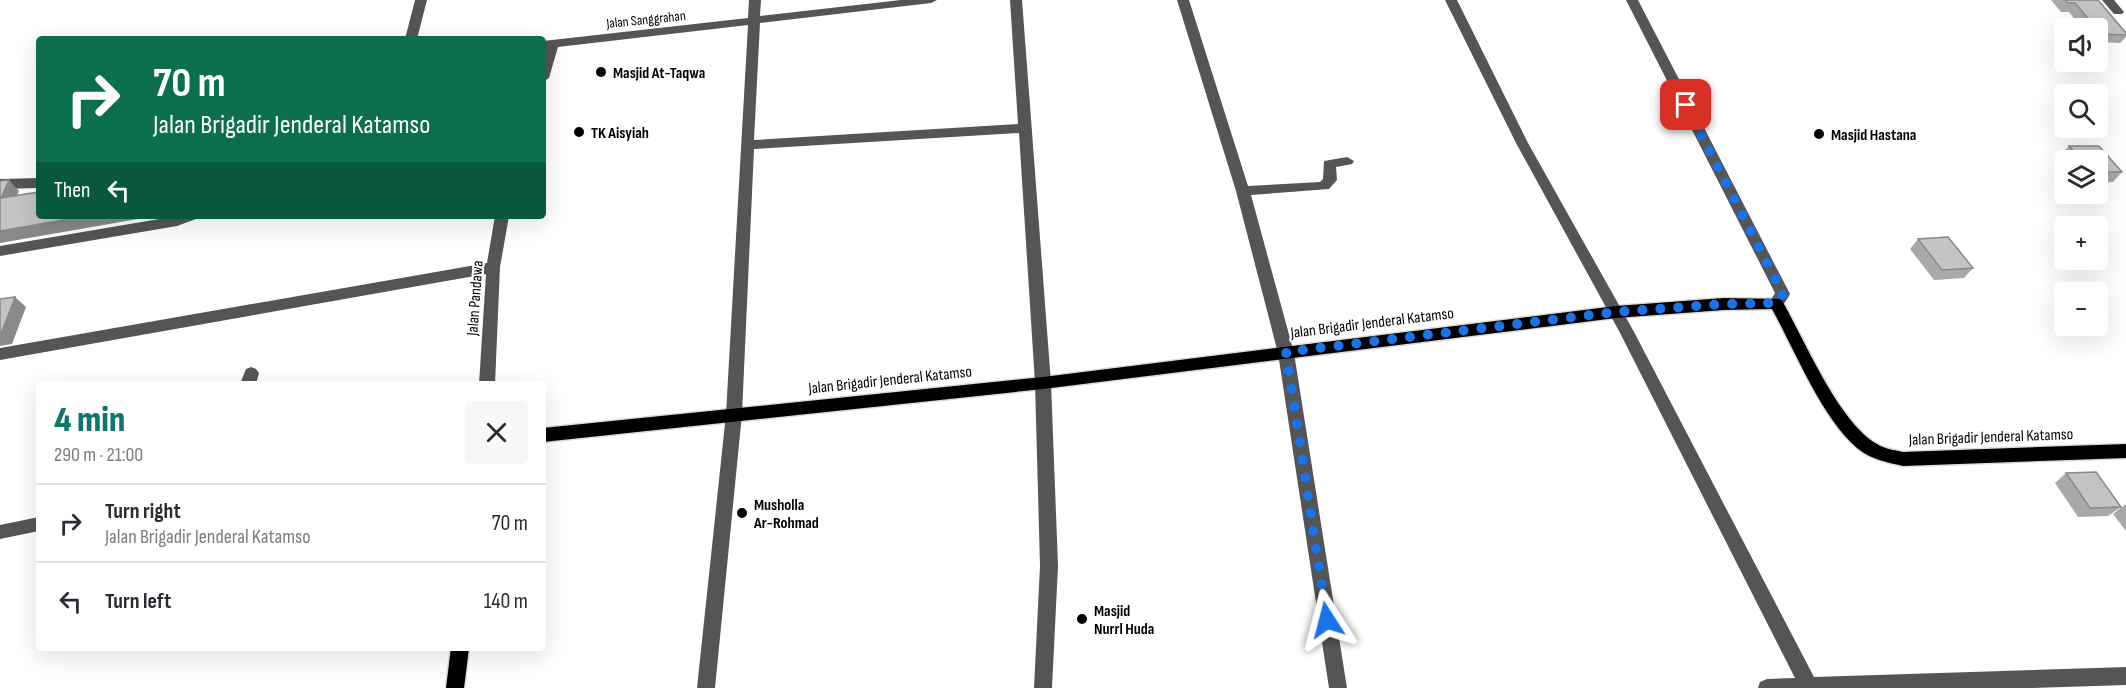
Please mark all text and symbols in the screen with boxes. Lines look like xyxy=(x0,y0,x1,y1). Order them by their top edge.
street label: Jalan Sanggrahan xyxy=(605,7,687,32)
map controls xyxy=(2054,18,2108,336)
button: sound xyxy=(2054,18,2108,72)
text: 70 m xyxy=(153,58,226,109)
icon: right xyxy=(54,60,132,138)
place label: Masjid At-Taqwa xyxy=(613,64,705,83)
marker: Masjid At-Taqwa xyxy=(594,65,608,79)
pin xyxy=(1660,79,1711,130)
button: search xyxy=(2054,84,2108,138)
icon: arrive xyxy=(1669,88,1702,121)
text: Jalan Brigadir Jenderal Katamso xyxy=(153,109,430,141)
place label: TK Aisyiah xyxy=(591,124,649,143)
marker: TK Aisyiah xyxy=(572,125,586,139)
place label: Masjid Hastana xyxy=(1831,126,1916,145)
marker: Masjid Hastana xyxy=(1812,127,1826,141)
button: layers xyxy=(2054,150,2108,204)
icon: left xyxy=(102,174,135,207)
text: Then xyxy=(54,177,90,204)
button: + xyxy=(2054,216,2108,270)
street label: Jalan Pandawa xyxy=(463,260,488,337)
button: − xyxy=(2054,282,2108,336)
street label: Jalan Brigadir Jenderal Katamso xyxy=(1288,304,1455,343)
street label: Jalan Brigadir Jenderal Katamso xyxy=(806,362,973,399)
text: 4 min xyxy=(54,399,125,442)
button: close xyxy=(465,401,528,464)
street label: Jalan Brigadir Jenderal Katamso xyxy=(1908,425,2074,450)
text: 290 m · 21:00 xyxy=(54,443,143,467)
place label: Musholla Ar-Rohmad xyxy=(753,496,819,533)
text: Turn right xyxy=(105,498,181,525)
marker: Musholla Ar-Rohmad xyxy=(735,506,749,520)
icon: right xyxy=(54,507,87,540)
text: 70 m xyxy=(492,510,528,537)
text: Jalan Brigadir Jenderal Katamso xyxy=(105,525,310,549)
icon: left xyxy=(54,585,87,618)
text: Turn left xyxy=(105,588,171,615)
text: 140 m xyxy=(484,588,528,615)
position arrow xyxy=(1295,588,1359,652)
place label: Masjid Nurrl Huda xyxy=(1094,602,1154,639)
marker: Masjid Nurrl Huda xyxy=(1075,612,1089,626)

